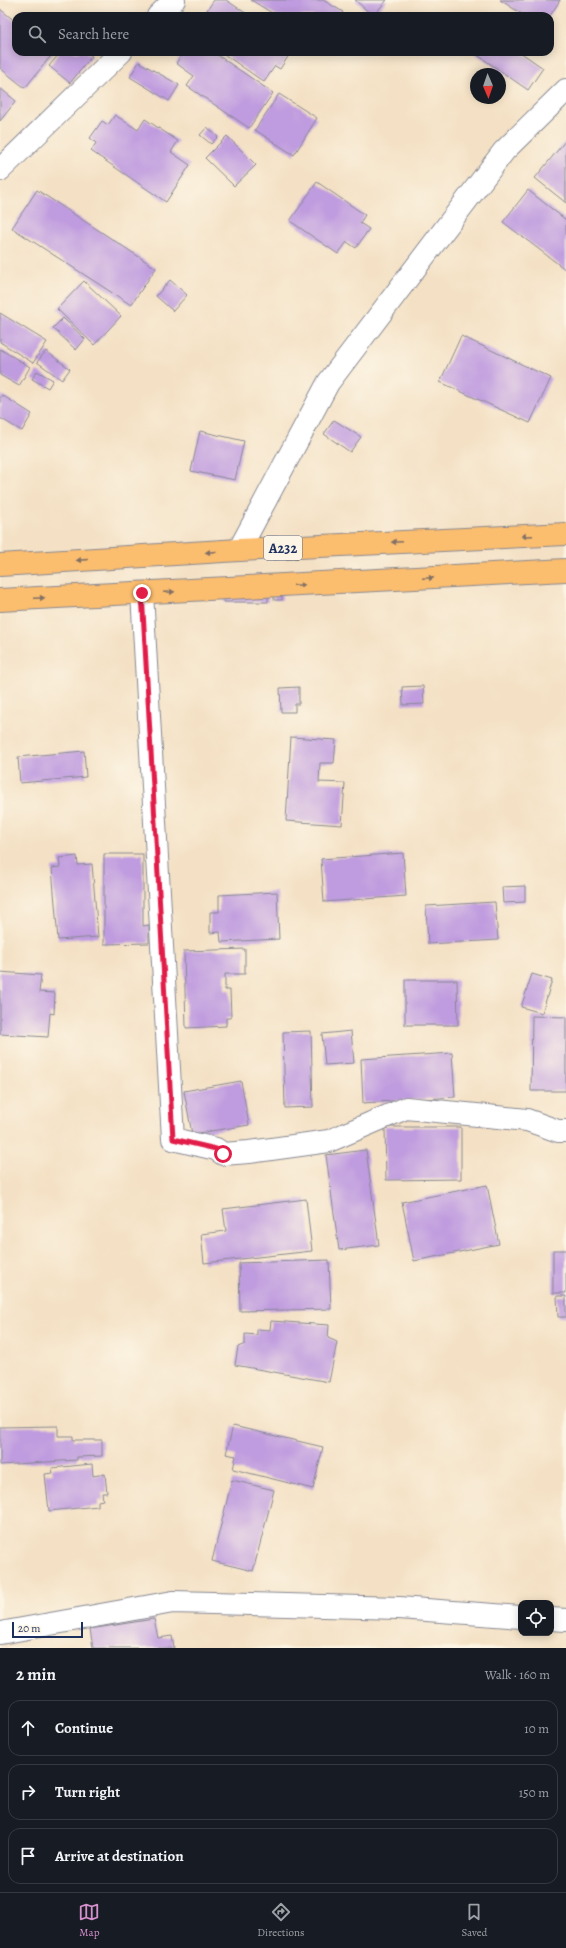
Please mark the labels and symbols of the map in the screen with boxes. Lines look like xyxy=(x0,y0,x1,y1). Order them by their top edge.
north arrow xyxy=(470,68,506,104)
one-way arrow xyxy=(521,533,533,540)
road number: A232 xyxy=(264,536,302,560)
one-way arrow xyxy=(391,539,403,546)
one-way arrow xyxy=(205,548,217,555)
one-way arrow xyxy=(75,557,88,563)
one-way arrow xyxy=(422,575,435,581)
one-way arrow xyxy=(293,582,306,588)
route end xyxy=(133,584,151,602)
one-way arrow xyxy=(163,588,175,595)
one-way arrow xyxy=(33,595,45,602)
route start xyxy=(214,1145,232,1163)
scale bar xyxy=(12,1620,83,1639)

